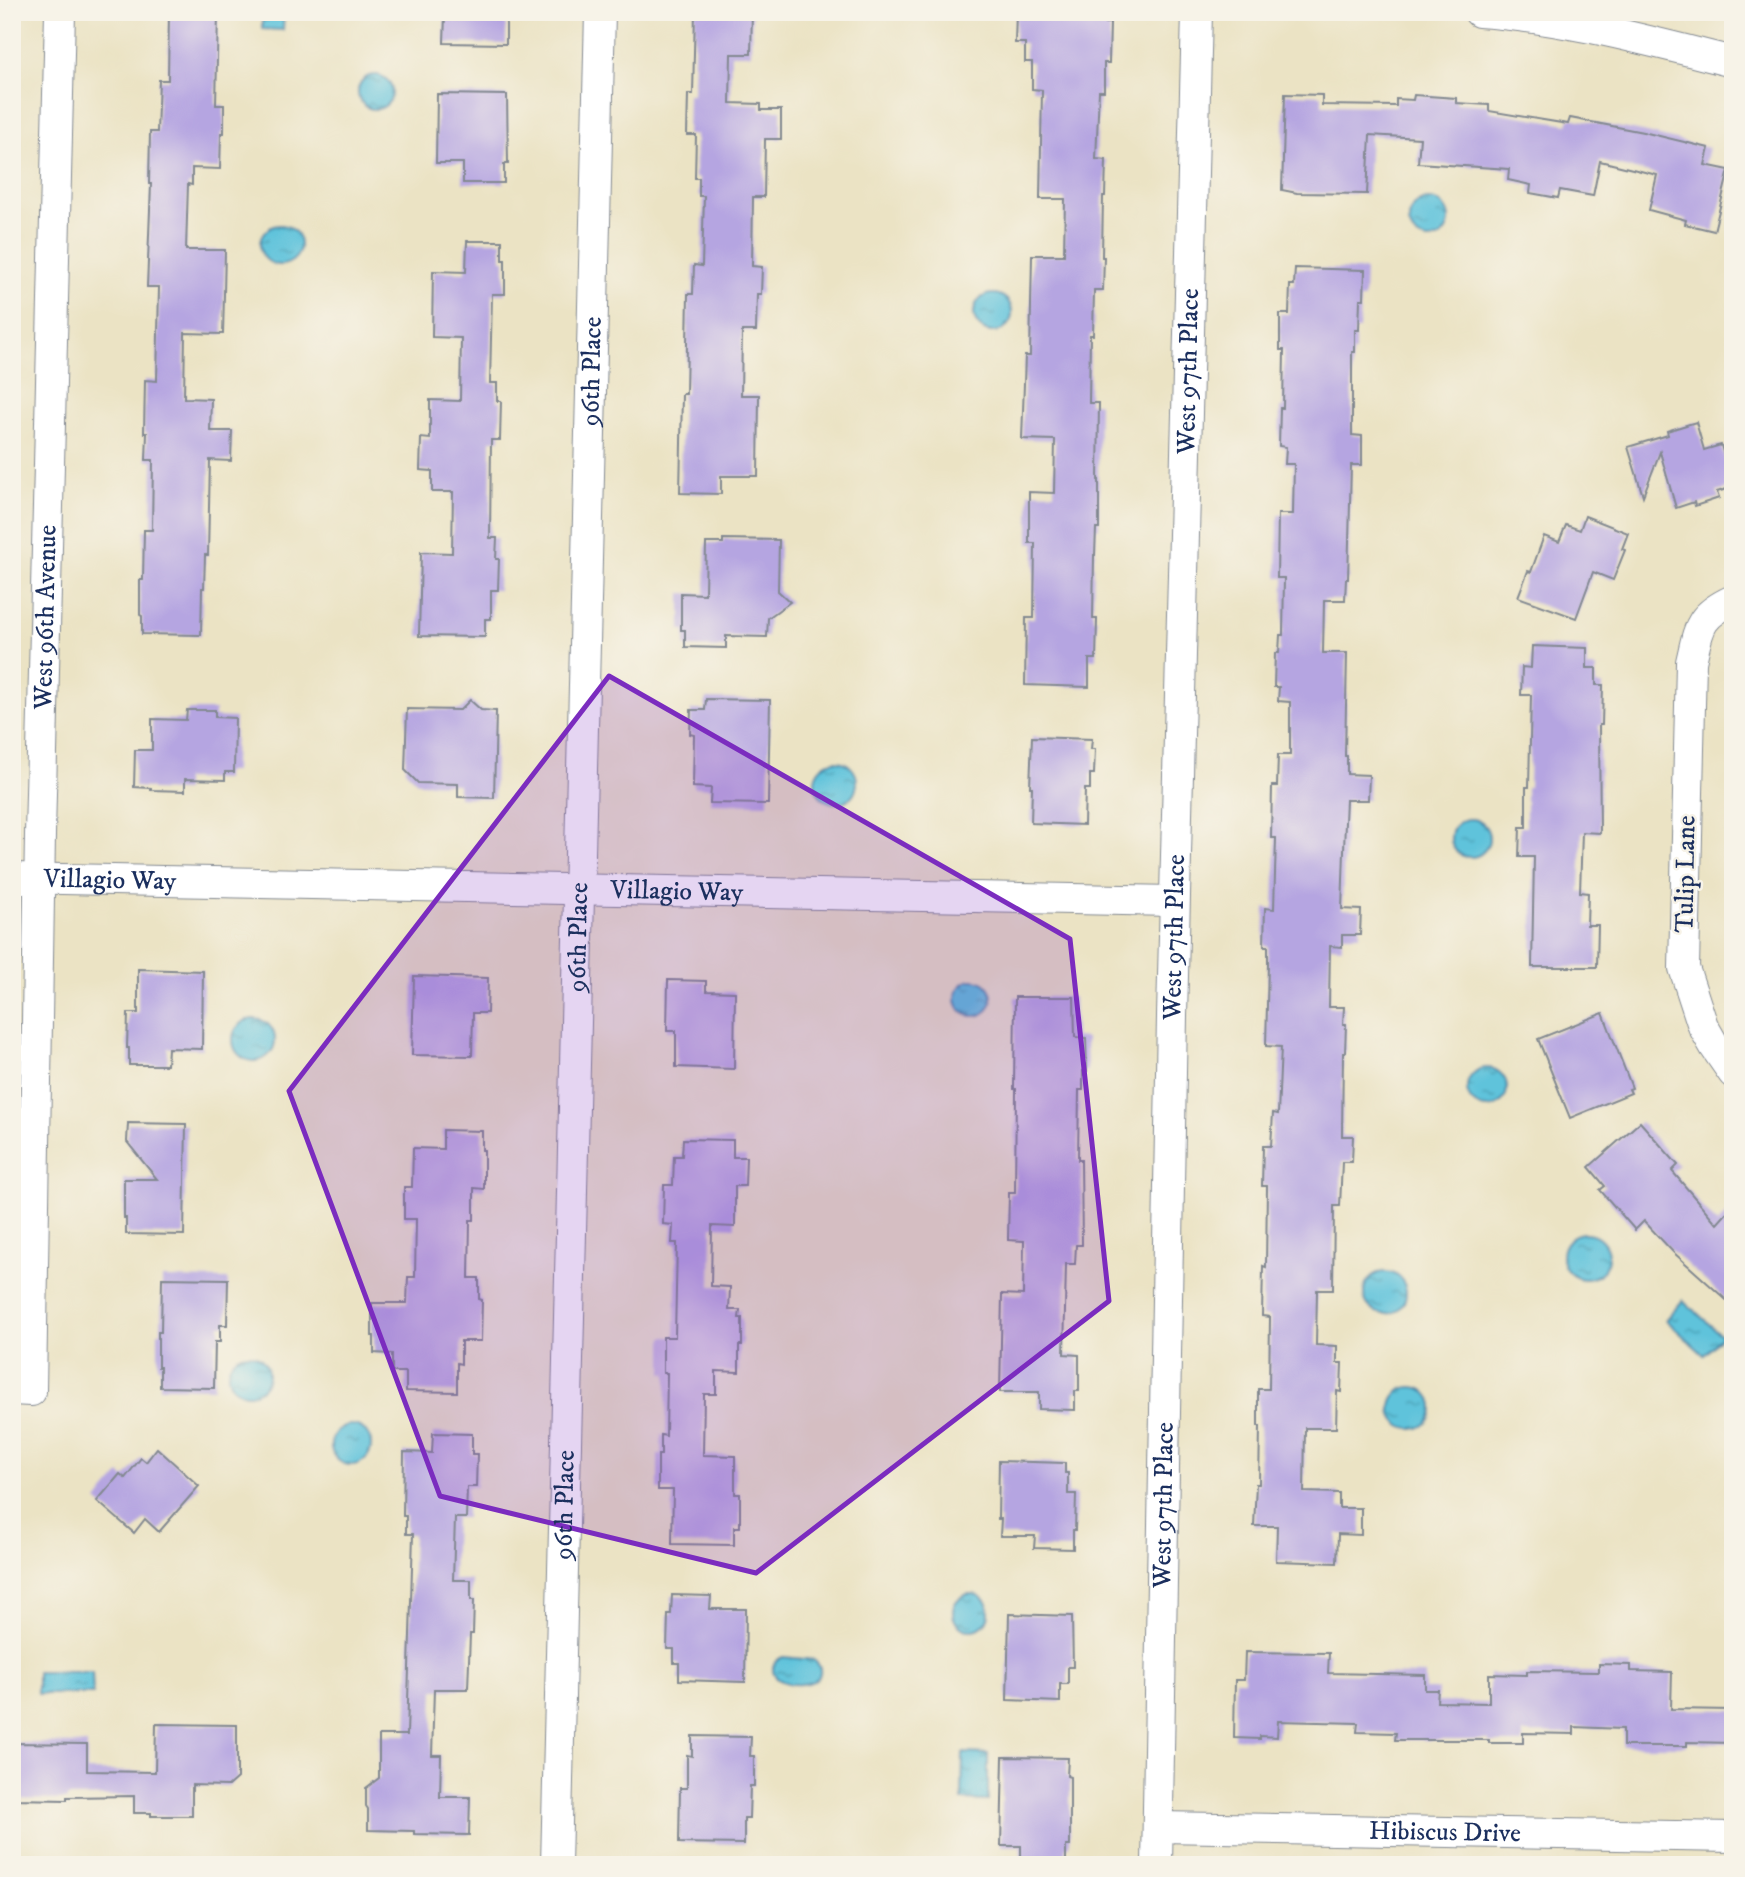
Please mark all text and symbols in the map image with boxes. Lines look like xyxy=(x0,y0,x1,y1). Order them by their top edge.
street label: West 97th Place xyxy=(1169,288,1207,456)
street label: 96th Place xyxy=(574,316,609,429)
street label: West 96th Avenue xyxy=(27,524,64,711)
street label: Tulip Lane xyxy=(1668,815,1704,933)
street label: West 97th Place xyxy=(1155,854,1193,1022)
street label: Villagio Way xyxy=(42,862,177,898)
street label: Villagio Way xyxy=(609,873,744,909)
street label: 96th Place xyxy=(560,882,596,995)
street label: West 97th Place xyxy=(1145,1422,1181,1589)
street label: 96th Place xyxy=(547,1450,582,1562)
street label: Hibiscus Drive xyxy=(1369,1814,1521,1850)

